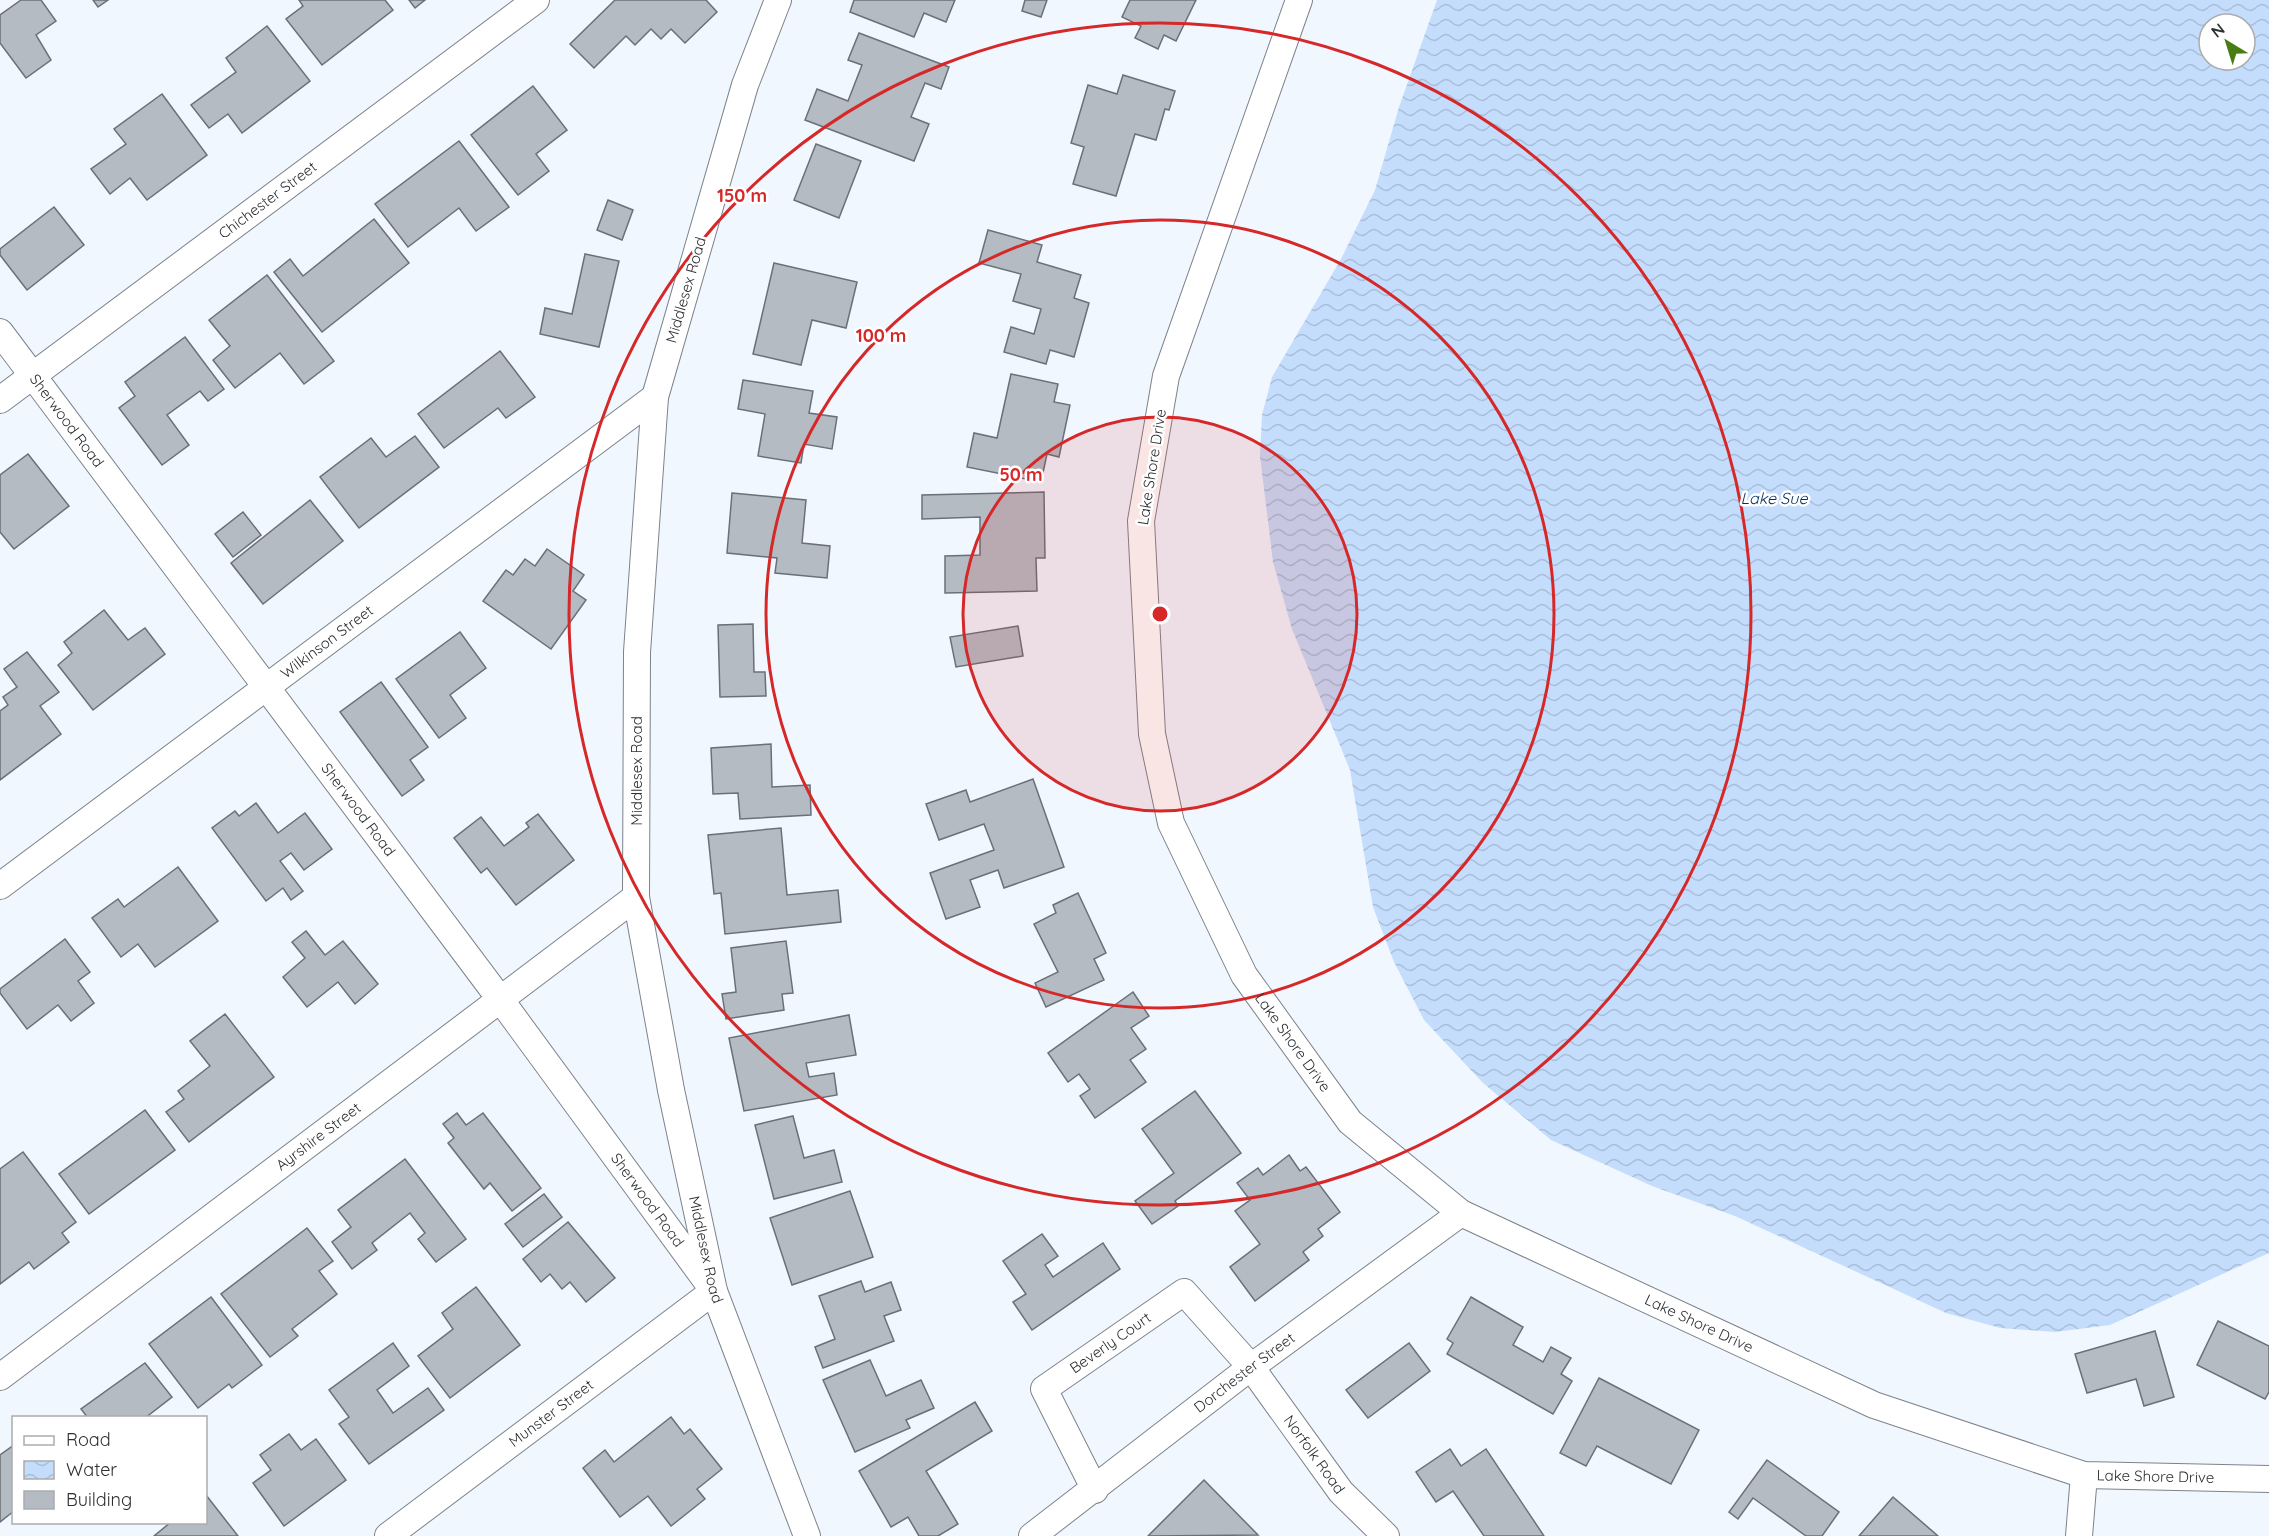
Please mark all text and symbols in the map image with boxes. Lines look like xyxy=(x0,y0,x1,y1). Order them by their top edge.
north arrow xyxy=(2197,12,2257,72)
text: N xyxy=(2207,19,2229,42)
street label: Chichester Street xyxy=(214,157,320,243)
text: 150 m xyxy=(717,184,767,207)
street label: Middlesex Road xyxy=(661,235,710,345)
text: 100 m xyxy=(856,324,906,347)
street label: Sherwood Road xyxy=(26,370,108,471)
street label: Lake Shore Drive xyxy=(1133,407,1170,526)
text: 50 m xyxy=(999,463,1043,486)
water label: Lake Sue xyxy=(1741,488,1808,508)
street label: Wilkinson Street xyxy=(276,601,377,682)
centre of rings xyxy=(1150,604,1170,624)
street label: Middlesex Road xyxy=(627,716,646,826)
street label: Sherwood Road xyxy=(317,759,400,860)
street label: Lake Shore Drive xyxy=(1251,989,1335,1095)
street label: Ayrshire Street xyxy=(272,1098,364,1174)
street label: Sherwood Road xyxy=(607,1149,688,1251)
street label: Middlesex Road xyxy=(685,1194,728,1306)
street label: Lake Shore Drive xyxy=(1642,1290,1756,1357)
street label: Beverly Court xyxy=(1066,1308,1154,1377)
street label: Dorchester Street xyxy=(1190,1328,1298,1417)
street label: Munster Street xyxy=(505,1375,597,1451)
street label: Norfolk Road xyxy=(1280,1411,1349,1497)
legend xyxy=(12,1416,207,1524)
text: Road xyxy=(66,1428,111,1451)
text: Water xyxy=(66,1458,117,1481)
street label: Lake Shore Drive xyxy=(2097,1465,2215,1487)
text: Building xyxy=(66,1488,132,1511)

